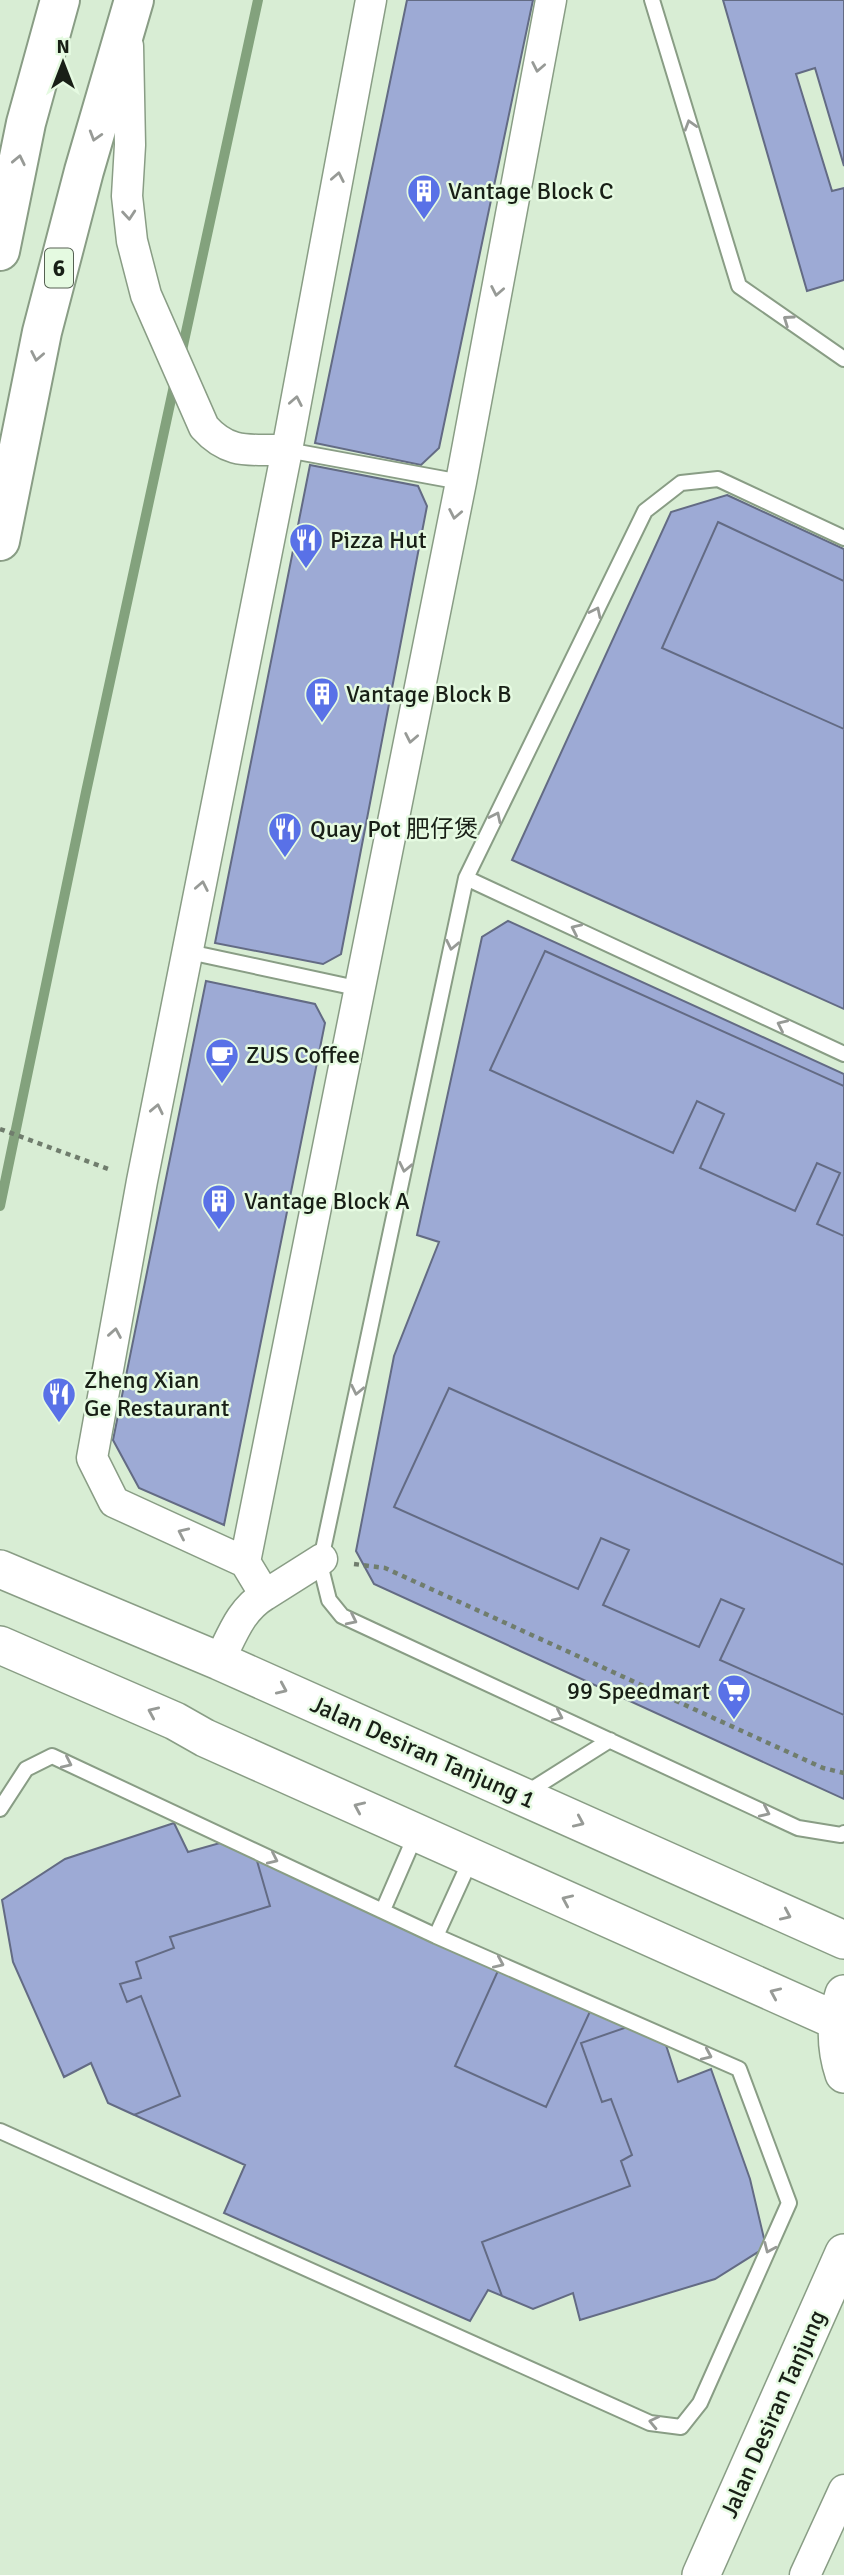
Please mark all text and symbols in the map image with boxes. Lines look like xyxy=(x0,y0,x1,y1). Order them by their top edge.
north arrow xyxy=(28,28,98,98)
text: N xyxy=(56,35,70,59)
one-way arrow xyxy=(532,61,547,73)
one-way arrow xyxy=(683,119,698,131)
one-way arrow xyxy=(88,130,103,142)
one-way arrow xyxy=(10,154,25,166)
one-way arrow xyxy=(330,171,345,183)
building icon: Vantage Block C xyxy=(405,172,443,221)
place label: Vantage Block C xyxy=(448,176,613,206)
one-way arrow xyxy=(121,210,136,221)
road number: 6 xyxy=(45,248,73,288)
one-way arrow xyxy=(490,285,505,297)
one-way arrow xyxy=(783,316,796,328)
one-way arrow xyxy=(31,350,46,362)
one-way arrow xyxy=(288,395,303,407)
one-way arrow xyxy=(448,508,463,520)
restaurant icon: Pizza Hut xyxy=(287,521,325,570)
place label: Pizza Hut xyxy=(330,525,427,555)
one-way arrow xyxy=(587,607,601,619)
building icon: Vantage Block B xyxy=(303,675,341,724)
place label: Vantage Block B xyxy=(346,679,512,709)
one-way arrow xyxy=(404,732,419,744)
restaurant icon: Quay Pot 肥仔煲 xyxy=(266,810,304,859)
one-way arrow xyxy=(488,812,502,824)
place label: Quay Pot 肥仔煲 xyxy=(310,814,478,844)
one-way arrow xyxy=(193,880,208,892)
one-way arrow xyxy=(571,923,583,937)
one-way arrow xyxy=(446,939,460,951)
one-way arrow xyxy=(777,1019,789,1033)
cafe icon: ZUS Coffee xyxy=(203,1036,241,1085)
place label: ZUS Coffee xyxy=(246,1040,360,1070)
one-way arrow xyxy=(148,1103,163,1115)
one-way arrow xyxy=(398,1161,413,1173)
building icon: Vantage Block A xyxy=(200,1182,238,1231)
place label: Vantage Block A xyxy=(244,1186,410,1216)
one-way arrow xyxy=(107,1327,122,1339)
place label: Zheng Xian Ge Restaurant xyxy=(84,1365,229,1423)
restaurant icon: Zheng Xian Ge Restaurant xyxy=(40,1375,78,1424)
one-way arrow xyxy=(351,1384,366,1396)
one-way arrow xyxy=(178,1527,190,1541)
one-way arrow xyxy=(345,1612,357,1626)
supermarket icon: 99 Speedmart xyxy=(715,1672,753,1721)
place label: 99 Speedmart xyxy=(567,1676,710,1706)
one-way arrow xyxy=(274,1681,287,1695)
street label: Jalan Desiran Tanjung 1 xyxy=(306,1689,540,1815)
one-way arrow xyxy=(148,1706,160,1720)
one-way arrow xyxy=(551,1708,564,1722)
one-way arrow xyxy=(60,1754,72,1768)
one-way arrow xyxy=(354,1801,366,1815)
one-way arrow xyxy=(758,1804,770,1818)
one-way arrow xyxy=(572,1814,584,1828)
one-way arrow xyxy=(266,1850,278,1864)
one-way arrow xyxy=(562,1894,574,1908)
one-way arrow xyxy=(779,1907,791,1921)
one-way arrow xyxy=(492,1955,504,1969)
one-way arrow xyxy=(769,1987,782,2001)
one-way arrow xyxy=(700,2047,712,2061)
one-way arrow xyxy=(763,2241,777,2253)
street label: Jalan Desiran Tanjung xyxy=(714,2305,832,2523)
one-way arrow xyxy=(648,2416,660,2430)

